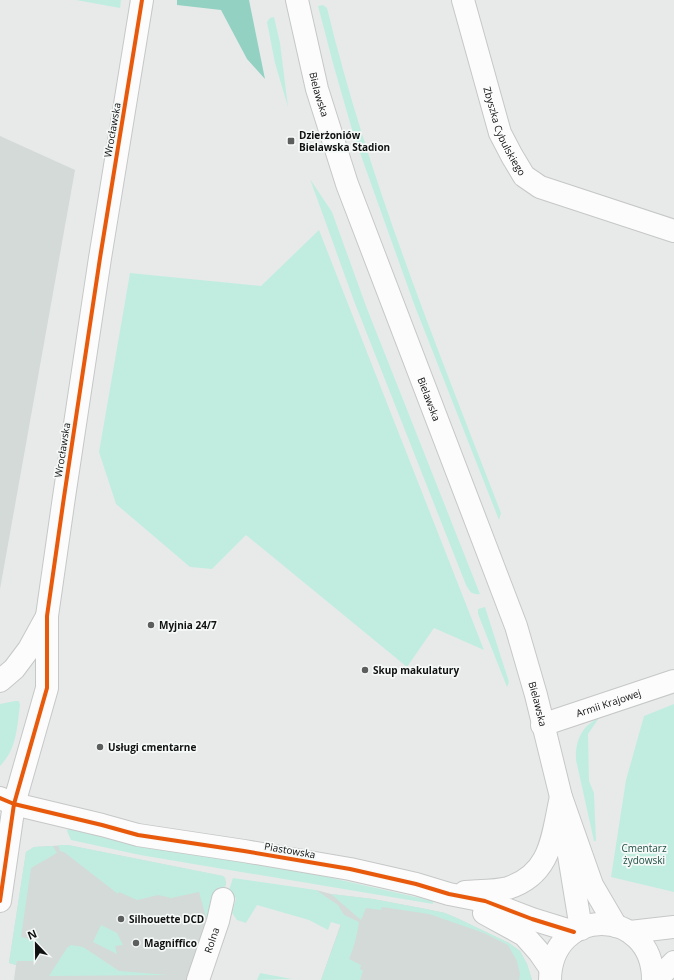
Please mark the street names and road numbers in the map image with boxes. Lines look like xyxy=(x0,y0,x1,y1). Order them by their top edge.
street label: Bielawska xyxy=(306,71,332,119)
street label: Zbyszka Cybulskiego xyxy=(480,85,529,178)
street label: Wrocławska xyxy=(100,101,124,159)
street label: Bielawska xyxy=(414,375,444,423)
street label: Wrocławska xyxy=(51,421,73,479)
street label: Bielawska xyxy=(525,680,550,728)
street label: Armii Krajowej xyxy=(574,686,643,720)
street label: Piastowska xyxy=(263,839,317,861)
street label: Rolna xyxy=(201,925,222,955)

